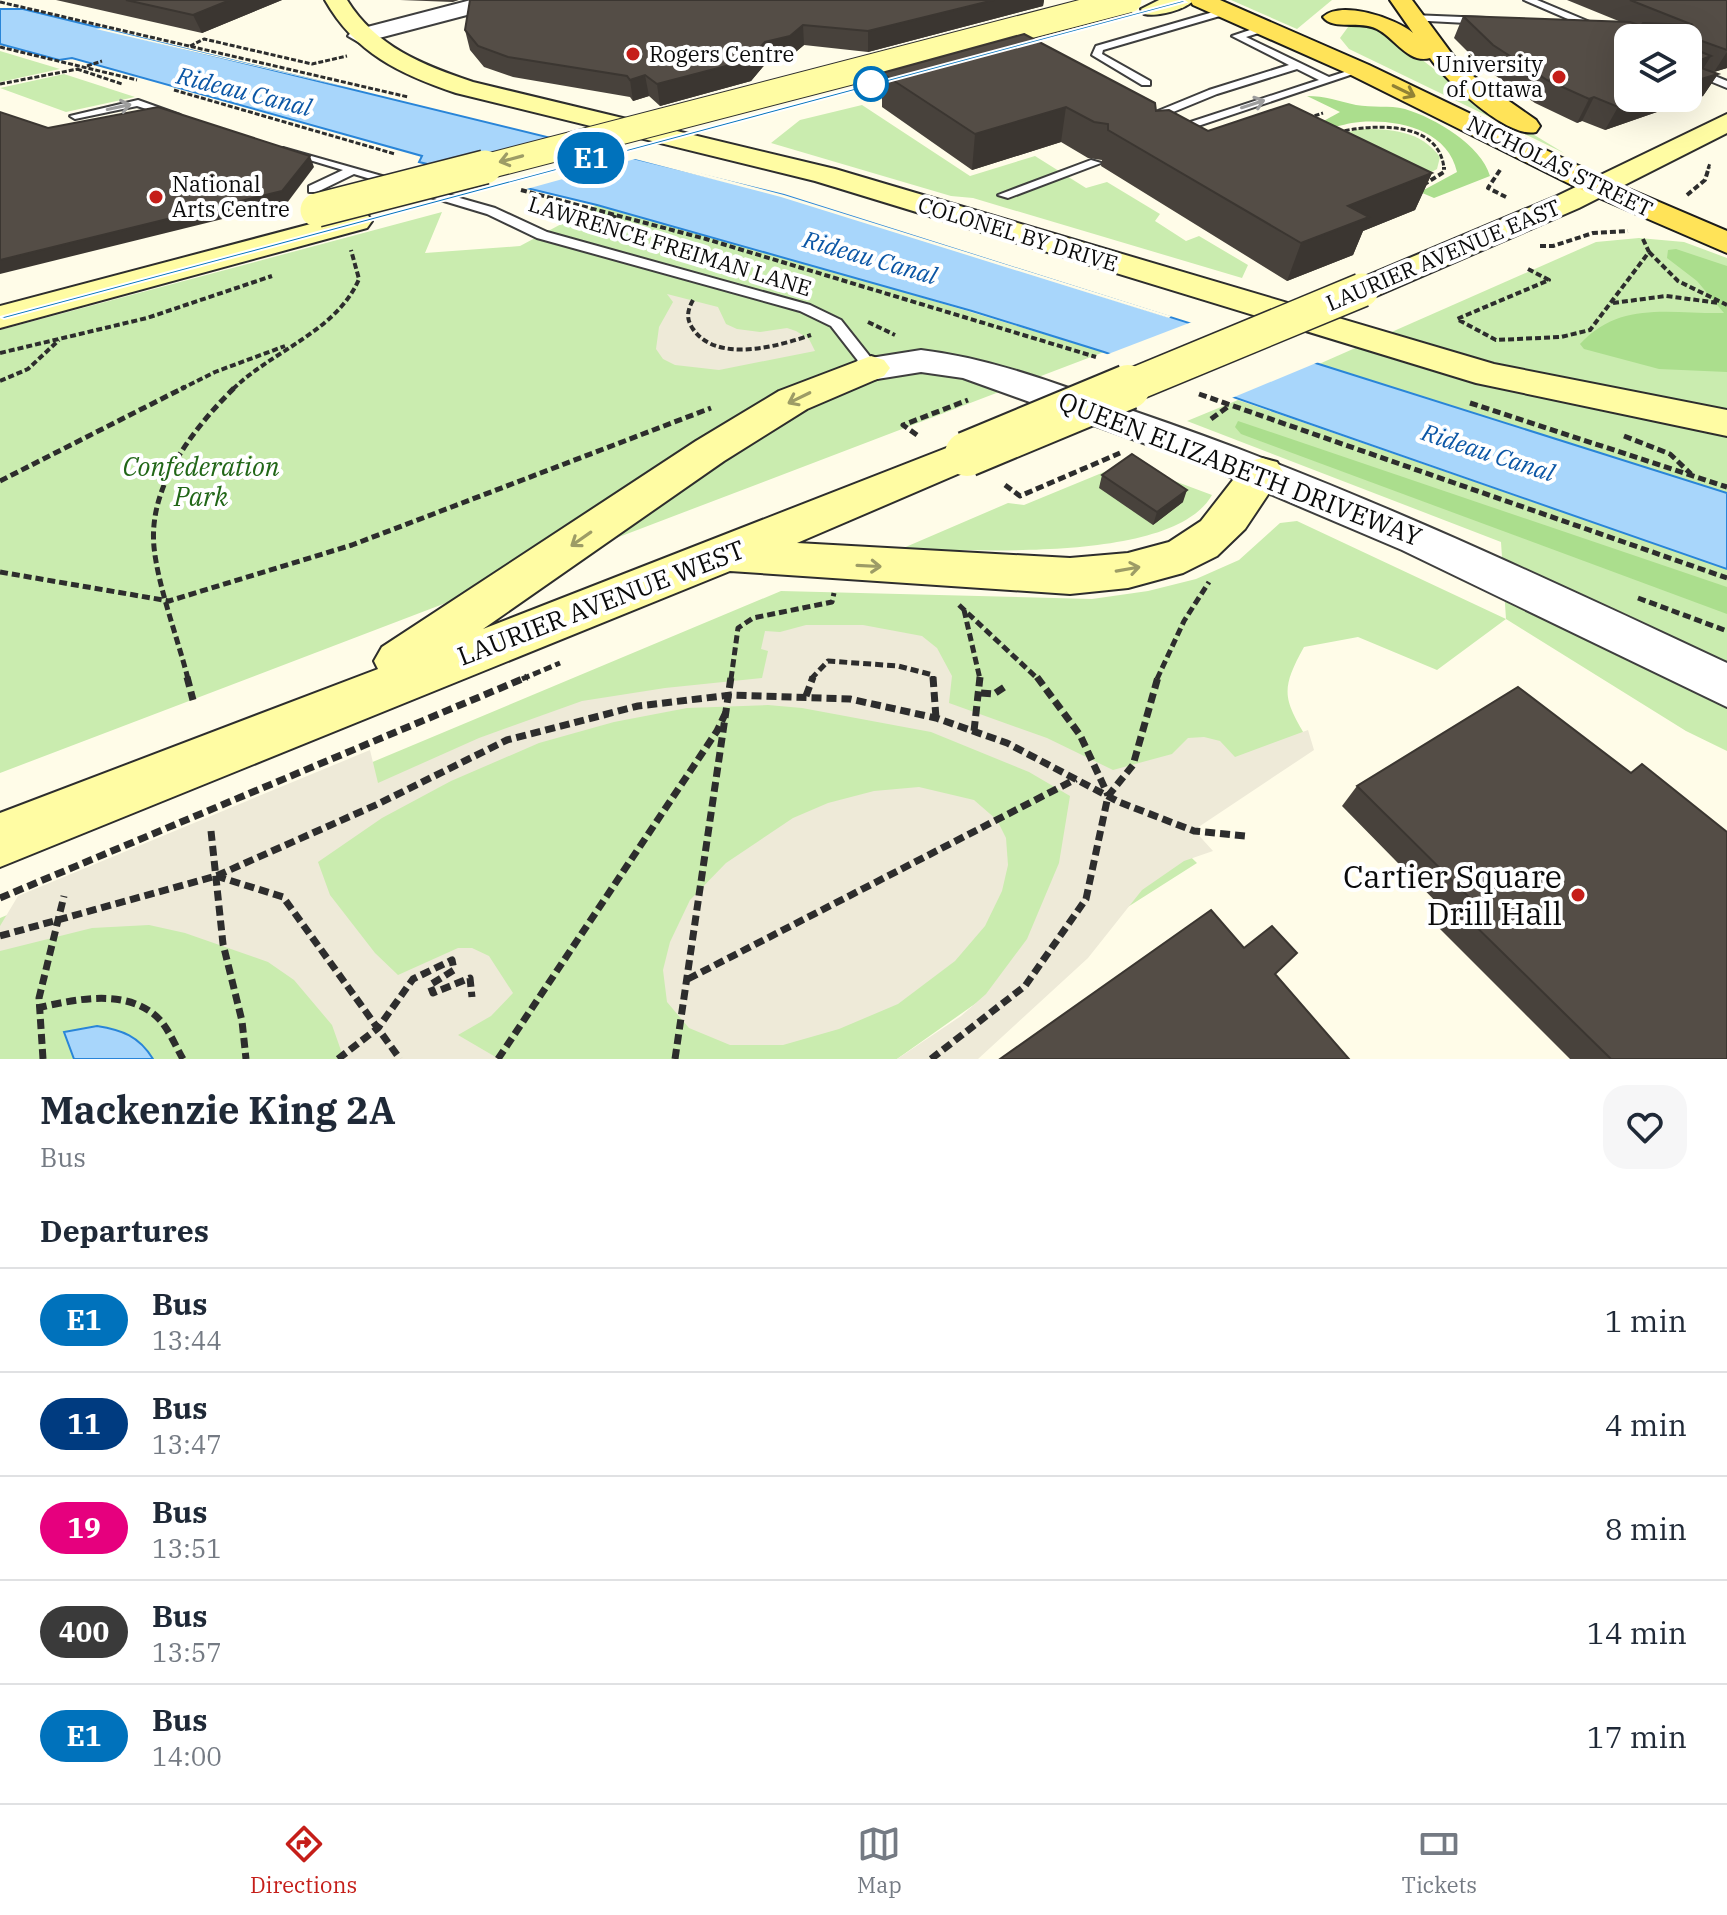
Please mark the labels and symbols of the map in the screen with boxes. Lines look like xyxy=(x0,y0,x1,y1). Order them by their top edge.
place label: Rogers Centre xyxy=(649,39,794,68)
marker: Rogers Centre xyxy=(624,45,642,63)
place label: University of Ottawa xyxy=(1436,49,1543,103)
water label: Rideau Canal xyxy=(172,59,316,124)
unlabelled marker xyxy=(854,67,888,101)
marker: University of Ottawa xyxy=(1550,68,1568,86)
one-way arrow xyxy=(1392,84,1416,99)
one-way arrow xyxy=(1240,96,1265,111)
one-way arrow xyxy=(106,99,131,114)
street label: NICHOLAS STREET xyxy=(1463,108,1658,223)
line badge: E1 xyxy=(555,132,627,184)
one-way arrow xyxy=(498,152,524,167)
place label: National Arts Centre xyxy=(172,169,290,223)
marker: National Arts Centre xyxy=(147,188,165,206)
street label: LAWRENCE FREIMAN LANE xyxy=(525,189,815,302)
street label: COLONEL BY DRIVE xyxy=(915,189,1122,278)
street label: LAURIER AVENUE EAST xyxy=(1321,192,1564,317)
water label: Rideau Canal xyxy=(799,222,942,292)
street label: QUEEN ELIZABETH DRIVEWAY xyxy=(1054,383,1427,553)
one-way arrow xyxy=(788,391,812,406)
water label: Rideau Canal xyxy=(1417,415,1560,489)
park label: Confederation Park xyxy=(122,449,280,513)
one-way arrow xyxy=(571,531,593,547)
street label: LAURIER AVENUE WEST xyxy=(452,532,749,673)
one-way arrow xyxy=(855,558,882,573)
one-way arrow xyxy=(1115,561,1141,576)
place label: Cartier Square Drill Hall xyxy=(1343,855,1562,934)
marker: Cartier Square Drill Hall xyxy=(1569,886,1587,904)

